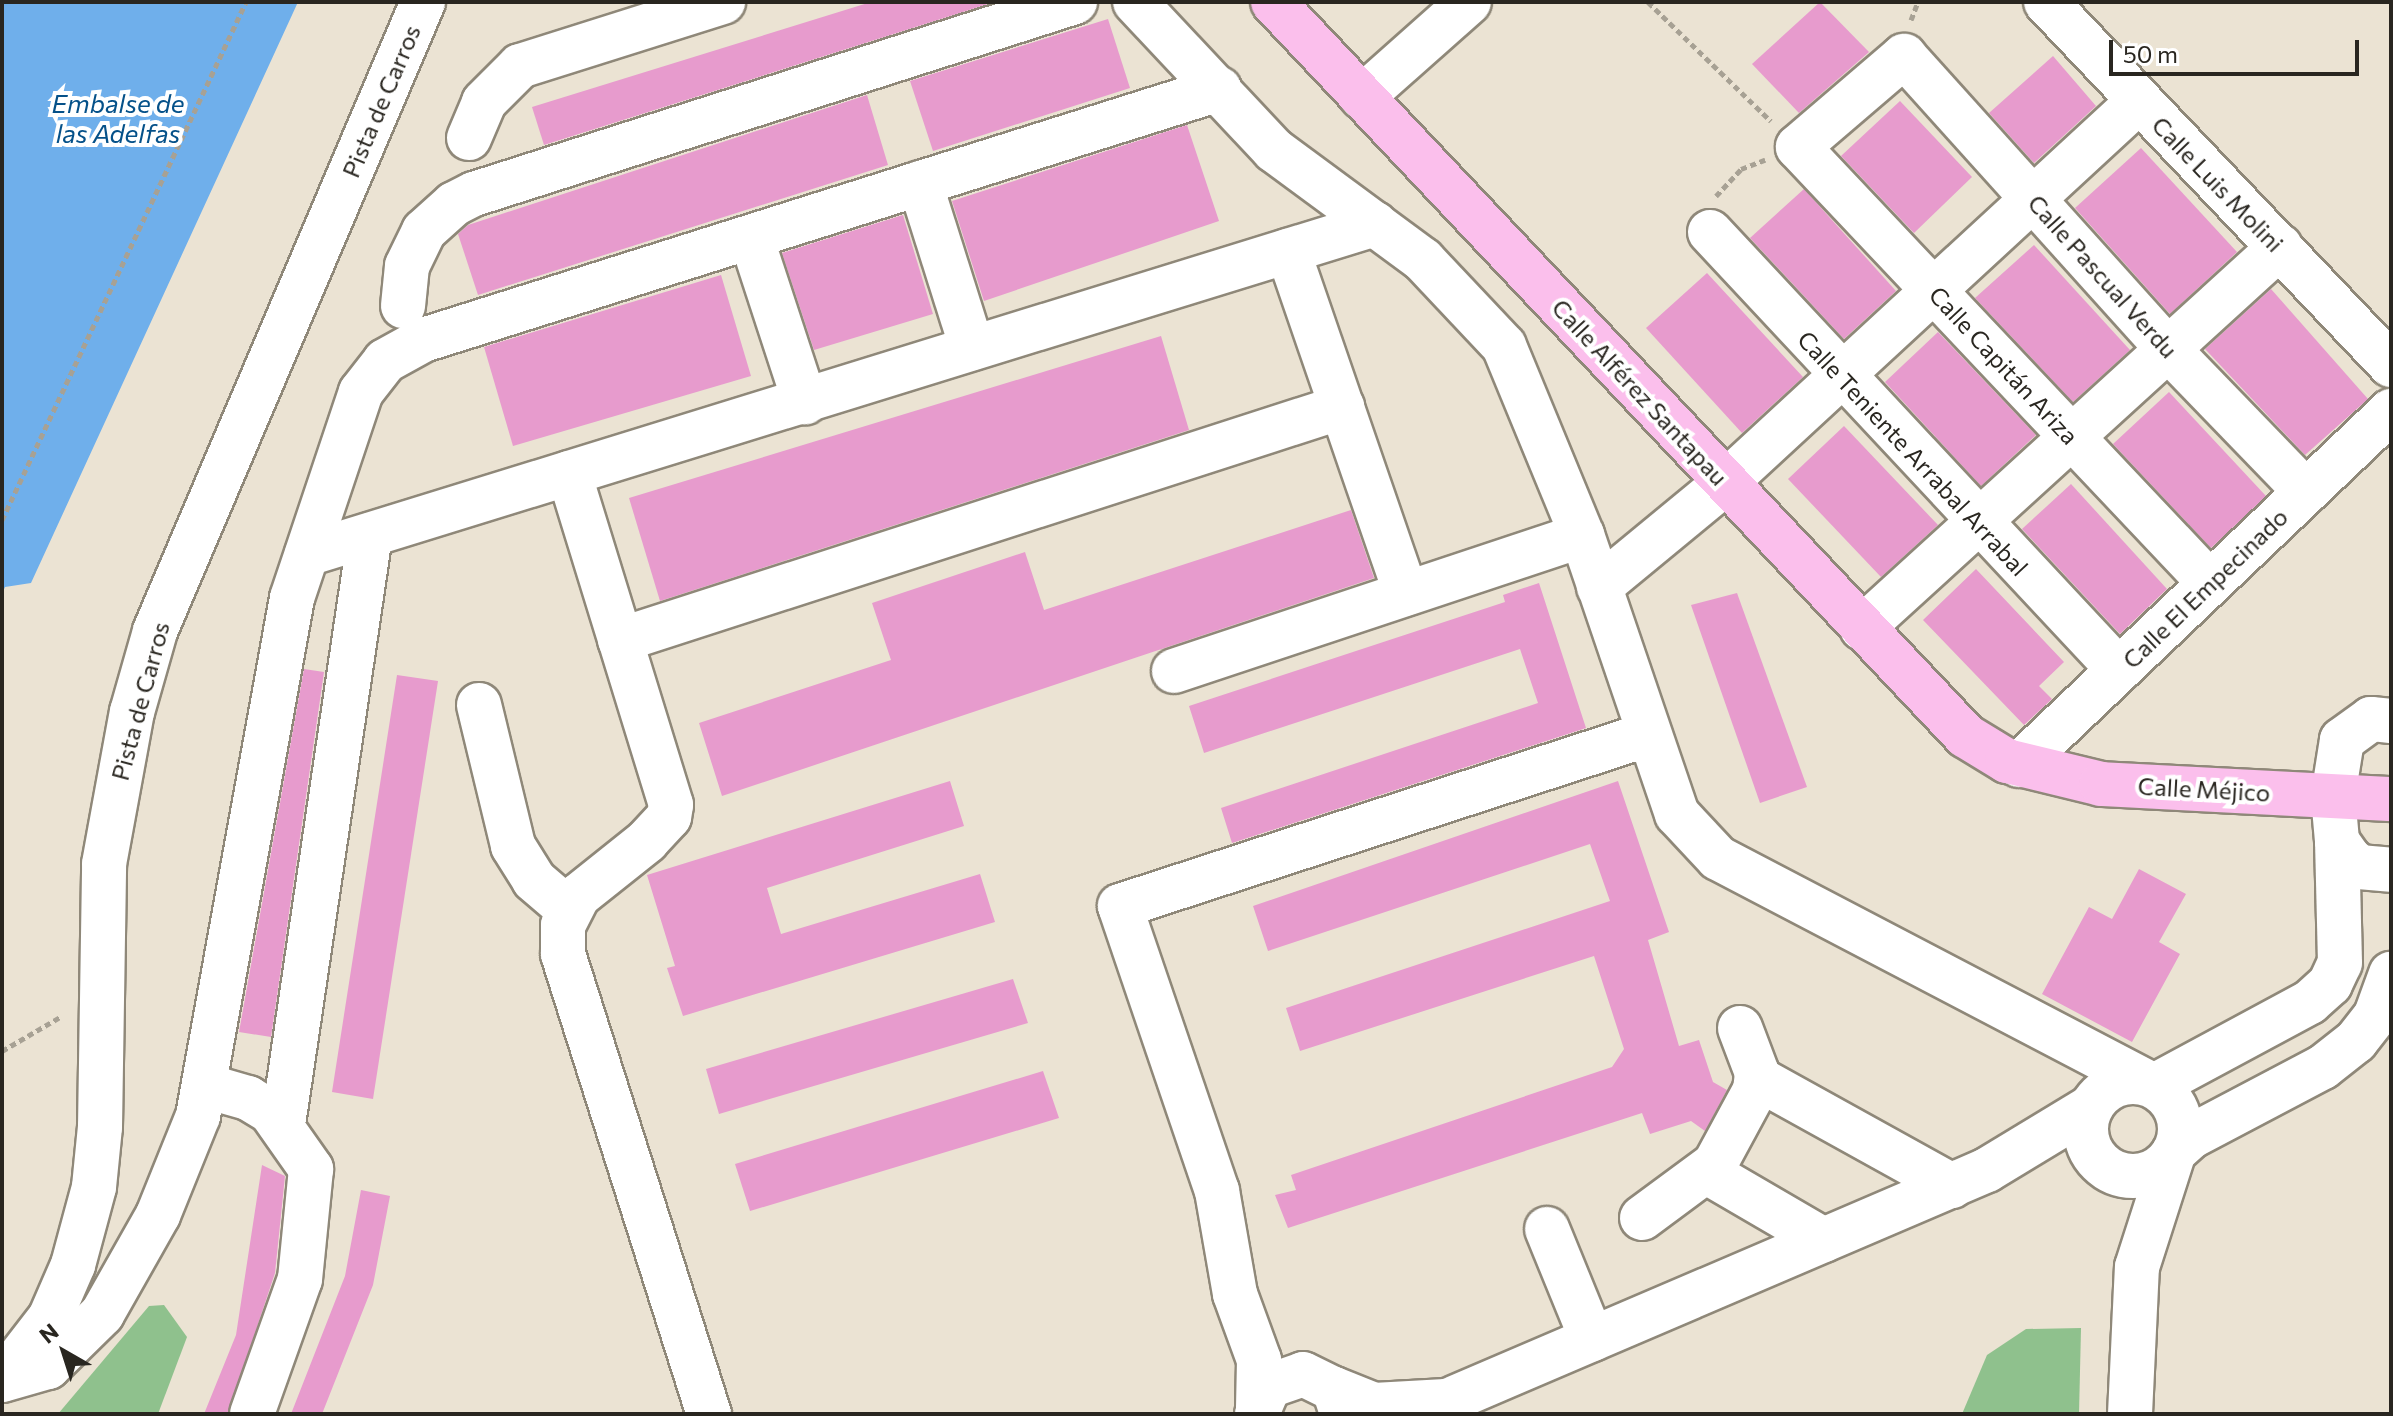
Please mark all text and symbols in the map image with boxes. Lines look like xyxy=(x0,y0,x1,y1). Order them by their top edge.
street label: Pista de Carros xyxy=(336,20,426,182)
scale bar xyxy=(2113,24,2363,74)
text: 50 m xyxy=(2123,39,2178,68)
water label: Embalse de las Adelfas xyxy=(52,87,184,148)
street label: Calle Luis Molini xyxy=(2146,110,2290,258)
street label: Calle Pascual Verdu xyxy=(2022,189,2184,363)
street label: Calle Capitán Ariza xyxy=(1923,280,2085,450)
street label: Calle Alférez Santapau xyxy=(1546,293,1734,491)
street label: Calle Teniente Arrabal Arrabal xyxy=(1792,325,2034,581)
street label: Calle El Empecinado xyxy=(2117,502,2293,674)
street label: Pista de Carros xyxy=(105,619,175,783)
street label: Calle Méjico xyxy=(2137,771,2271,807)
north arrow xyxy=(24,1312,104,1392)
text: N xyxy=(34,1317,63,1349)

